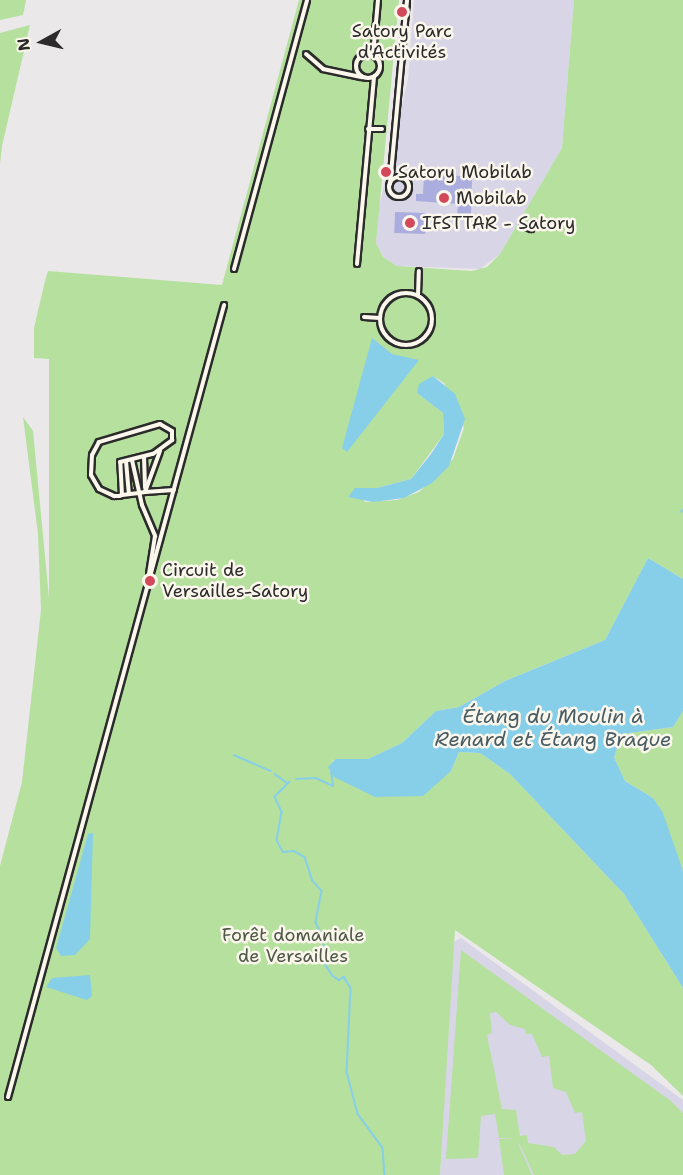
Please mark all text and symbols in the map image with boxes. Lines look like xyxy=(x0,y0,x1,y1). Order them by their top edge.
marker: Satory Parc d'Activités xyxy=(395,5,409,19)
north arrow xyxy=(12,12,72,72)
place label: Satory Parc d'Activités xyxy=(352,21,452,63)
text: N xyxy=(12,37,35,52)
place label: Satory Mobilab xyxy=(398,161,532,183)
marker: Satory Mobilab xyxy=(379,165,393,179)
place label: Mobilab xyxy=(456,187,527,209)
marker: Mobilab xyxy=(437,191,451,205)
place label: IFSTTAR - Satory xyxy=(422,212,575,234)
marker: IFSTTAR - Satory xyxy=(403,216,417,230)
place label: Circuit de Versailles-Satory xyxy=(162,560,308,602)
marker: Circuit de Versailles-Satory xyxy=(143,574,157,588)
water label: Étang du Moulin à Renard et Étang Braque xyxy=(435,705,671,752)
park label: Forêt domaniale de Versailles xyxy=(222,925,364,968)

